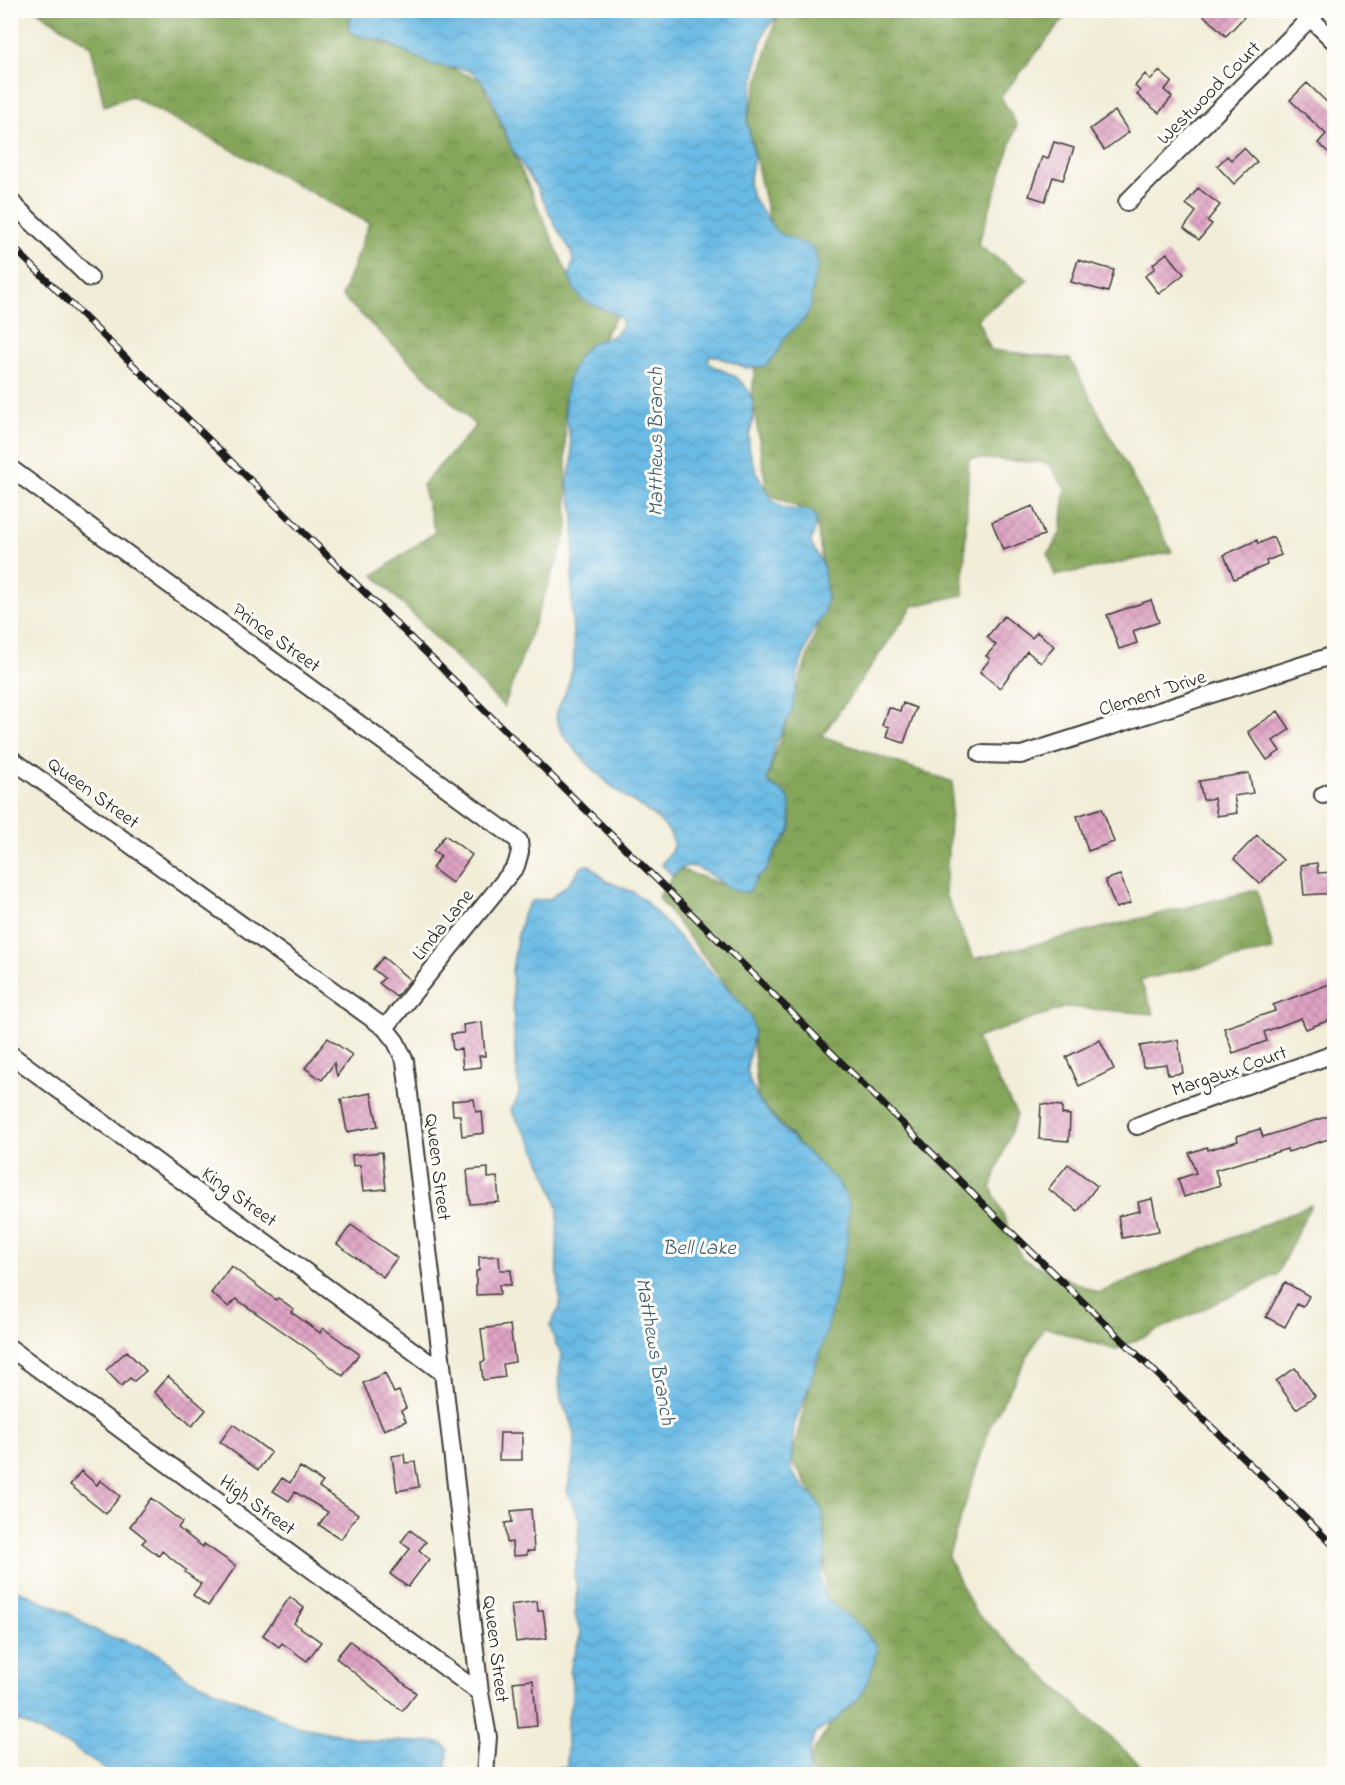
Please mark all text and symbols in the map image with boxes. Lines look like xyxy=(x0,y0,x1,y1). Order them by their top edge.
street label: Westwood Court xyxy=(1151,35,1269,152)
water label: Matthews Branch xyxy=(642,367,672,516)
street label: Prince Street xyxy=(225,597,326,681)
street label: Clement Drive xyxy=(1095,663,1210,725)
street label: Queen Street xyxy=(41,751,145,837)
street label: Linda Lane xyxy=(406,883,482,968)
street label: Margaux Court xyxy=(1168,1039,1292,1107)
street label: Queen Street xyxy=(416,1112,457,1223)
street label: King Street xyxy=(194,1161,283,1236)
water label: Bell Lake xyxy=(662,1234,737,1264)
water label: Matthews Branch xyxy=(626,1275,682,1428)
street label: High Street xyxy=(212,1468,301,1545)
street label: Queen Street xyxy=(474,1594,515,1705)

